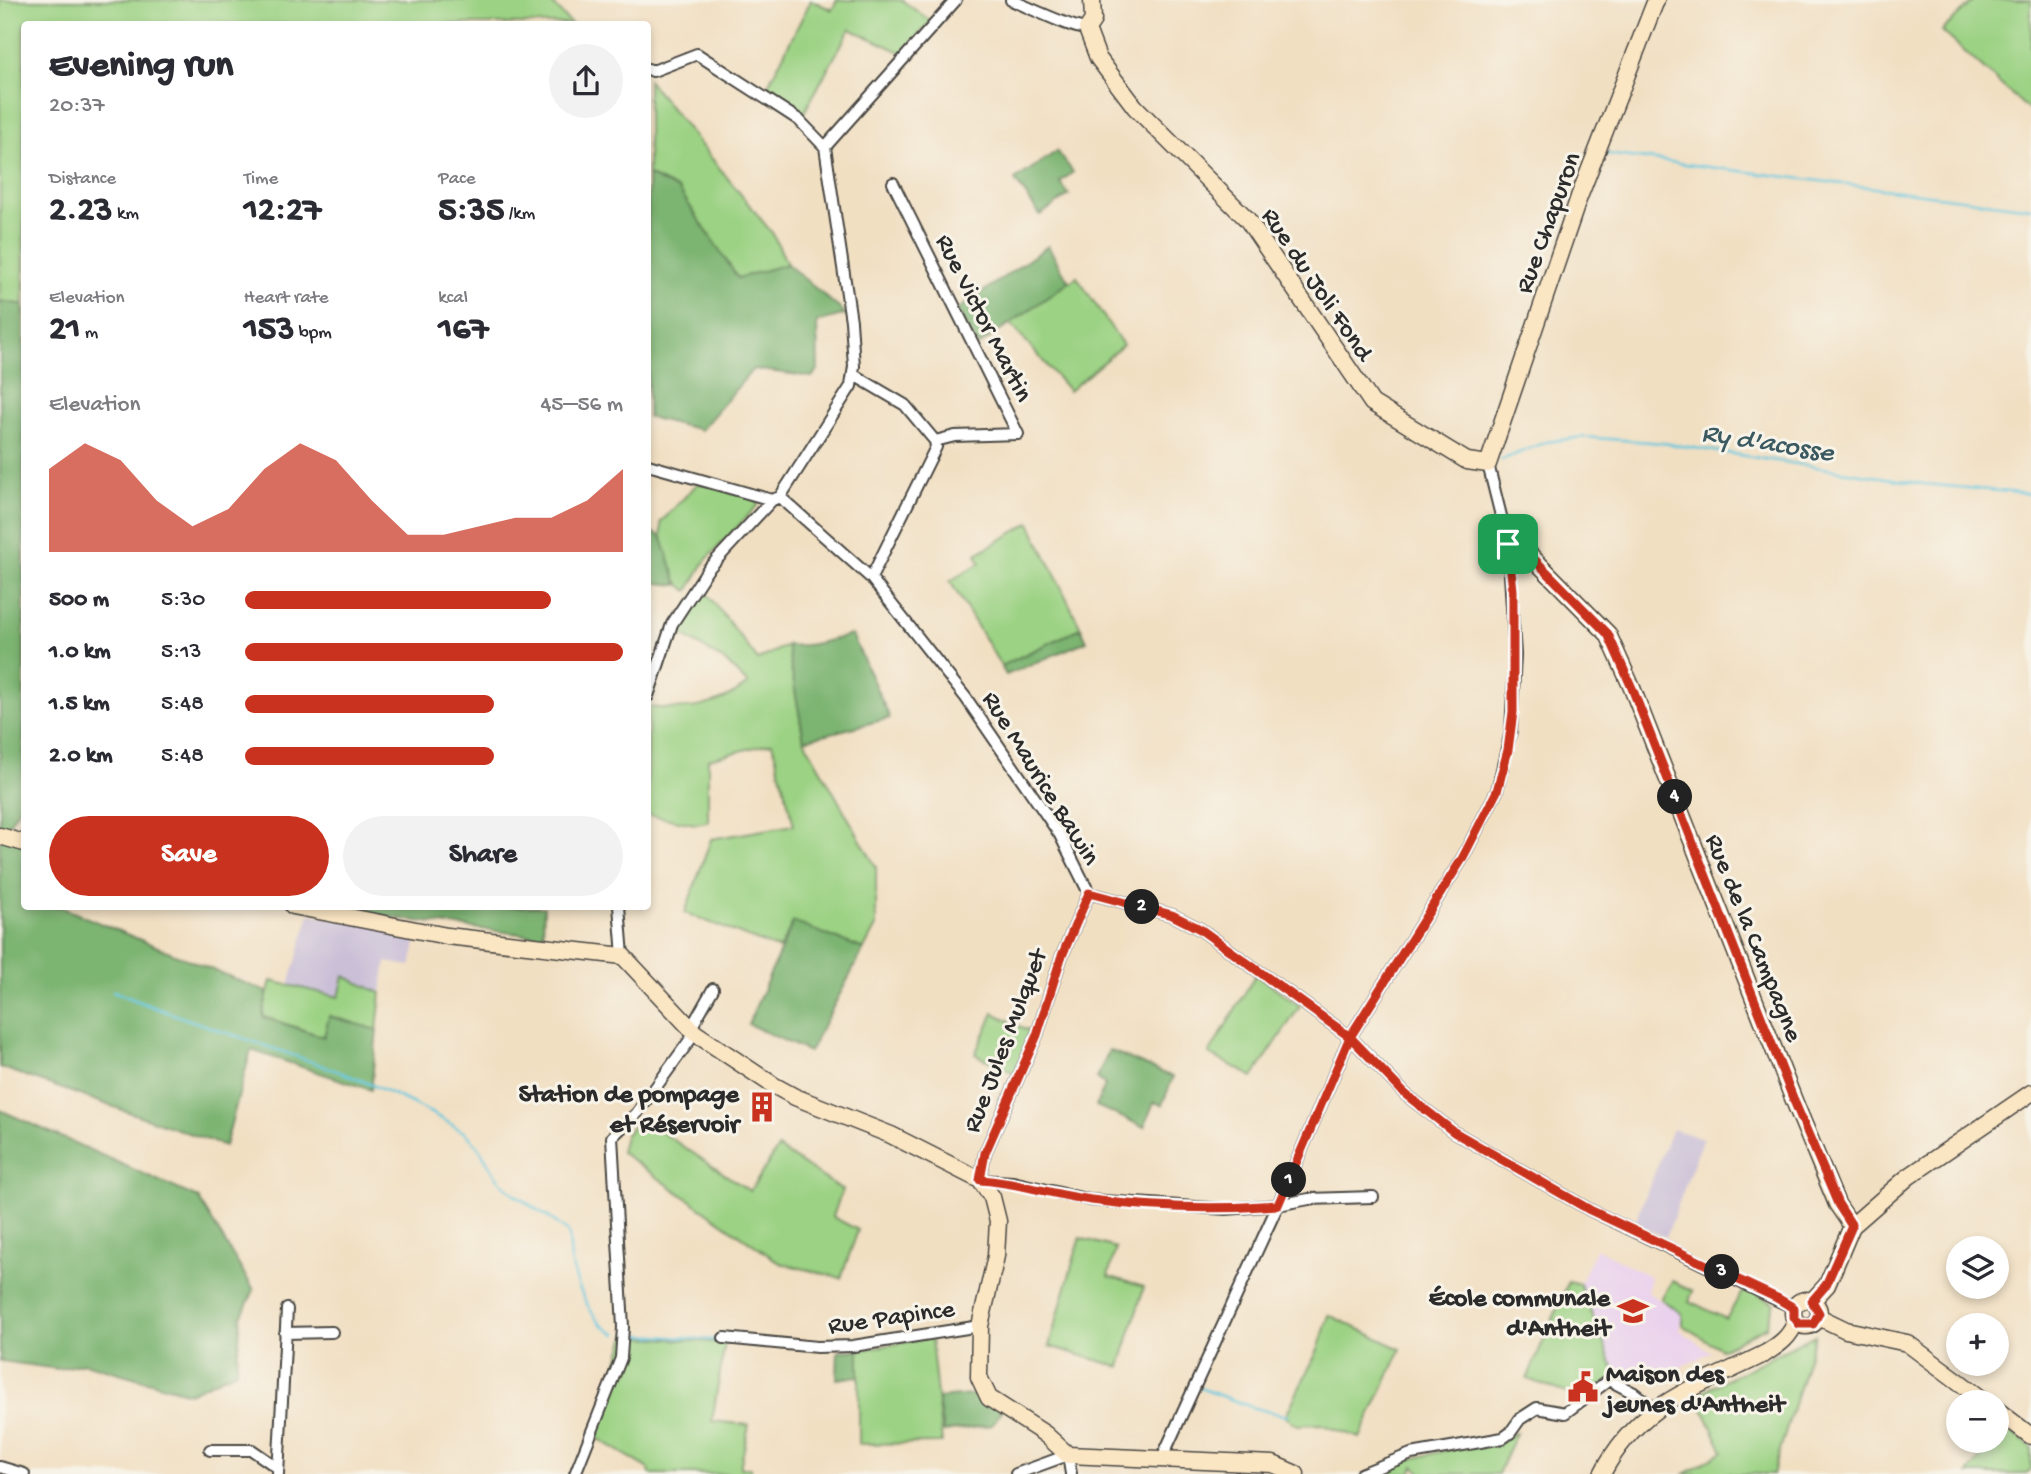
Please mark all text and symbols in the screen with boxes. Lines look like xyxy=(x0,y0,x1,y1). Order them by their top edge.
button: share xyxy=(549,44,623,118)
text: Evening run xyxy=(49,45,233,89)
text: 20:37 xyxy=(49,93,104,120)
street label: Rue Chapuron xyxy=(1510,148,1590,298)
text: Distance xyxy=(49,168,116,191)
text: Time xyxy=(244,168,278,191)
text: Pace xyxy=(438,168,476,191)
text: 2.23 xyxy=(49,191,112,232)
text: 12:27 xyxy=(244,191,321,232)
text: 5:35 xyxy=(438,191,504,232)
text: km xyxy=(112,203,139,226)
text: /km xyxy=(504,203,535,226)
street label: Rue du Joli Fond xyxy=(1253,203,1379,370)
street label: Rue Victor Martin xyxy=(926,230,1038,409)
text: Elevation xyxy=(49,287,125,310)
text: Heart rate xyxy=(244,287,329,310)
text: kcal xyxy=(438,287,468,310)
text: 21 xyxy=(49,310,80,351)
text: 153 xyxy=(244,310,294,351)
text: 167 xyxy=(438,310,488,351)
text: m xyxy=(80,322,98,345)
text: bpm xyxy=(294,322,332,345)
text: Elevation xyxy=(49,392,140,419)
text: 45–56 m xyxy=(540,392,623,419)
water label: Ry d'acosse xyxy=(1699,418,1837,471)
pin xyxy=(1478,514,1538,574)
icon: arrive xyxy=(1489,525,1527,563)
text: 500 m xyxy=(49,587,109,614)
text: 5:30 xyxy=(161,587,205,614)
text: 1.0 km xyxy=(49,639,111,666)
text: 5:13 xyxy=(161,639,202,666)
street label: Rue Maurice Bawin xyxy=(973,687,1105,873)
text: 1.5 km xyxy=(49,691,110,718)
text: 5:48 xyxy=(161,691,204,718)
text: 2.0 km xyxy=(49,743,113,770)
text: 5:48 xyxy=(161,743,204,770)
pin: 4 xyxy=(1658,780,1692,814)
text: 4 xyxy=(1670,785,1679,808)
button: Save xyxy=(49,816,329,896)
button: Share xyxy=(343,816,623,896)
street label: Rue de la Campagne xyxy=(1696,830,1808,1048)
pin: 2 xyxy=(1124,890,1160,925)
text: 2 xyxy=(1137,895,1146,918)
street label: Rue Jules Mulquet xyxy=(958,943,1057,1138)
place label: Station de pompage et Réservoir xyxy=(519,1081,742,1142)
building icon: Station de pompage et Réservoir xyxy=(745,1090,779,1124)
pin: 1 xyxy=(1272,1162,1306,1198)
text: 1 xyxy=(1285,1168,1292,1191)
map controls xyxy=(1946,1236,2009,1453)
button: layers xyxy=(1946,1236,2009,1299)
pin: 3 xyxy=(1704,1254,1740,1290)
text: 3 xyxy=(1717,1260,1726,1283)
place label: École communale d'Antheit xyxy=(1429,1285,1612,1346)
school or university icon: École communale d'Antheit xyxy=(1616,1294,1650,1328)
street label: Rue Papince xyxy=(826,1295,957,1344)
button: + xyxy=(1946,1313,2009,1376)
place label: Maison des jeunes d'Antheit xyxy=(1601,1361,1787,1422)
public building icon: Maison des jeunes d'Antheit xyxy=(1566,1370,1600,1404)
button: − xyxy=(1946,1390,2009,1453)

